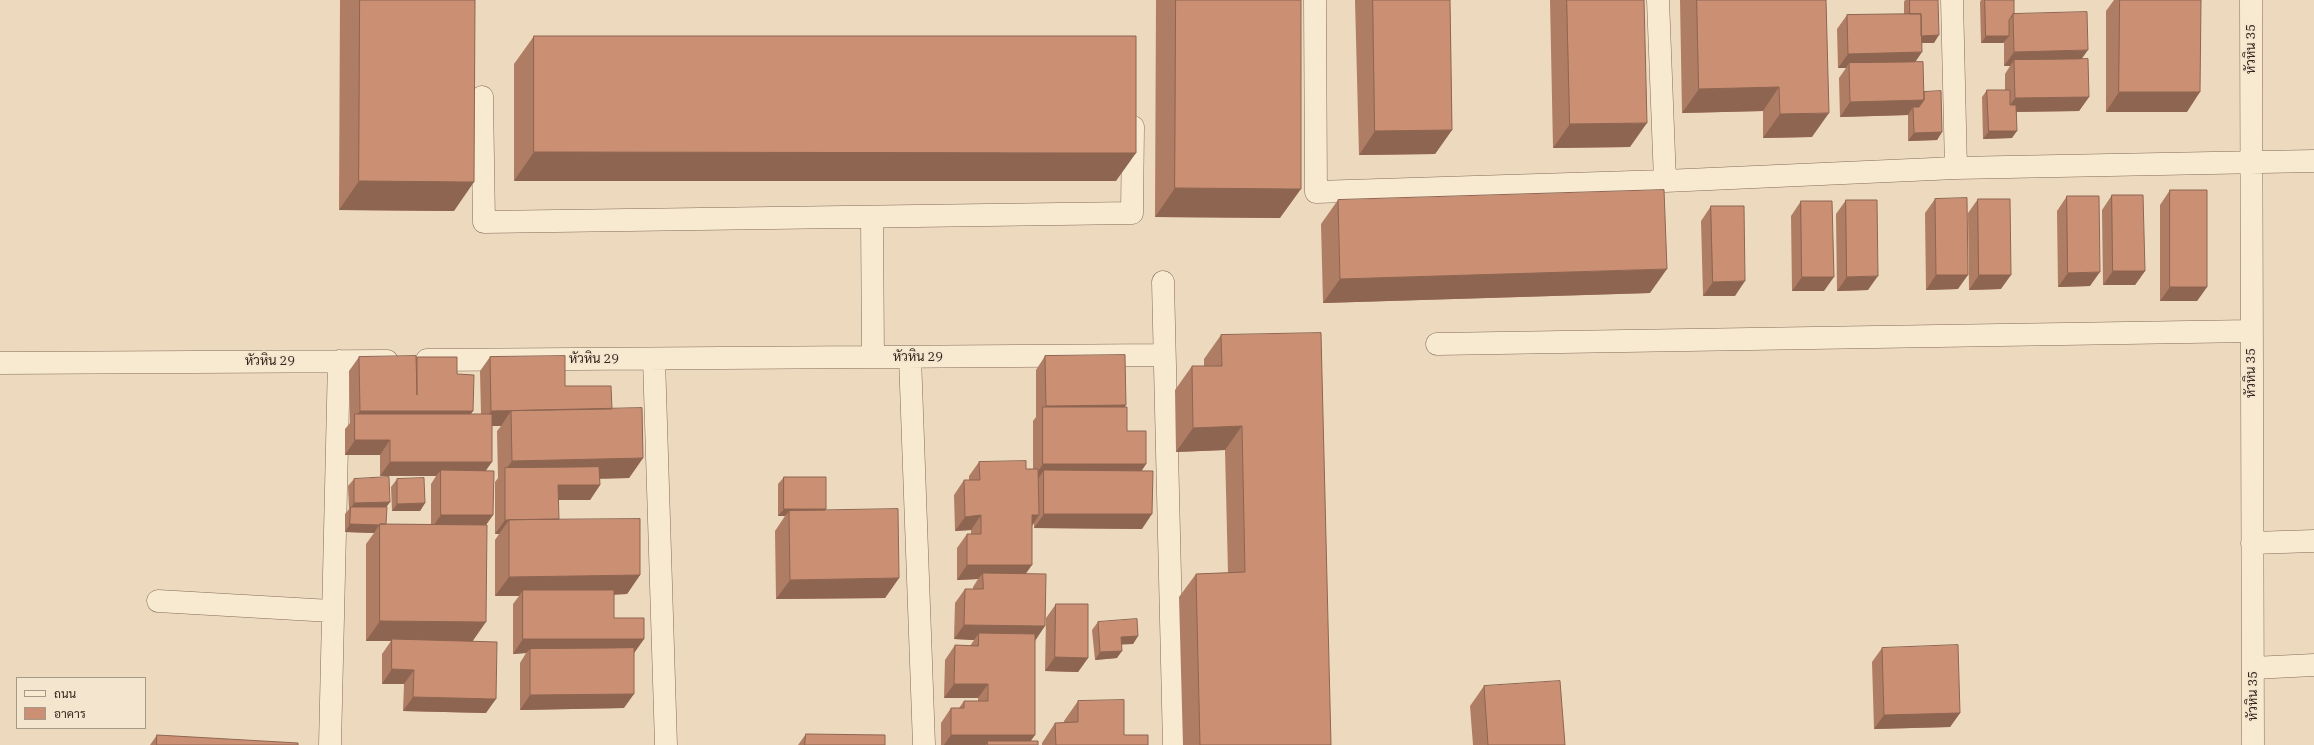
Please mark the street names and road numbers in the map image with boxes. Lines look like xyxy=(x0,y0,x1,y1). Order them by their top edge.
street label: หัวหิน 35 xyxy=(2243,24,2259,74)
street label: หัวหิน 35 xyxy=(2243,348,2259,398)
street label: หัวหิน 29 xyxy=(893,349,943,365)
street label: หัวหิน 29 xyxy=(569,351,619,367)
street label: หัวหิน 29 xyxy=(245,353,295,369)
street label: หัวหิน 35 xyxy=(2245,671,2261,721)

